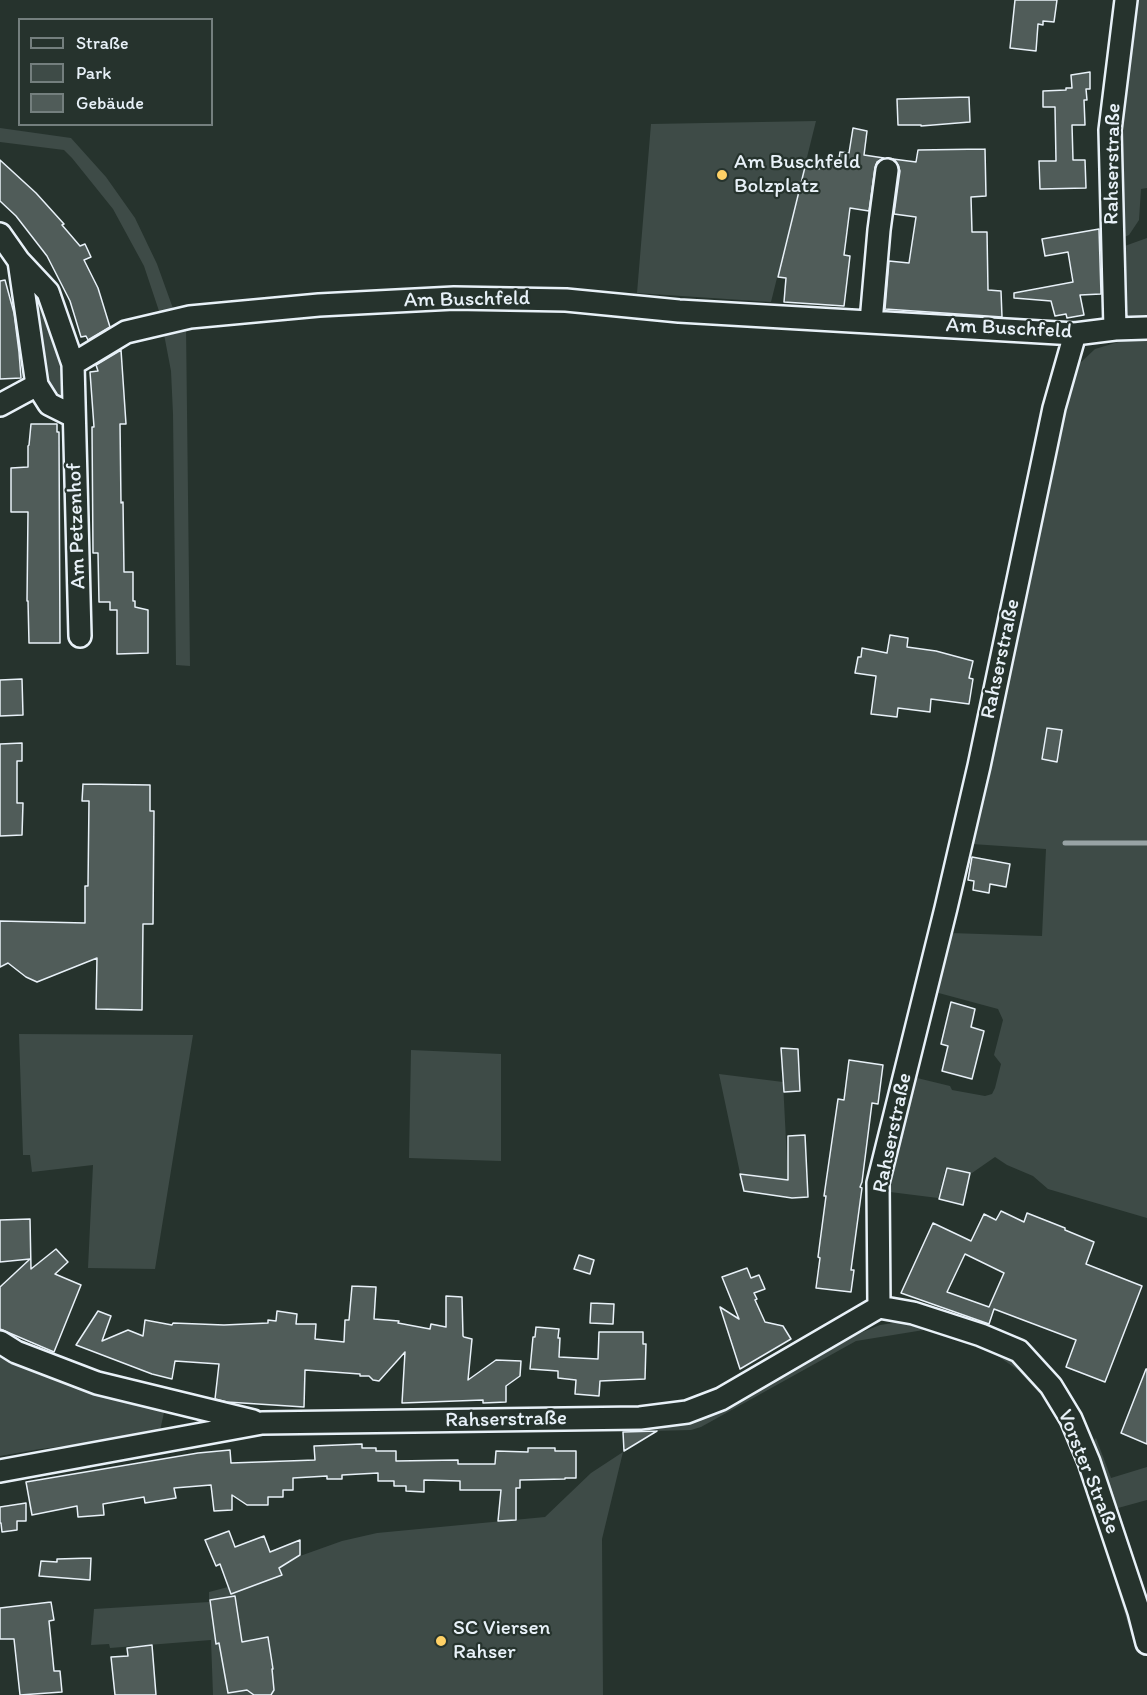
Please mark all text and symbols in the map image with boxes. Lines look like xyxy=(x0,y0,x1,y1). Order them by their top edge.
legend xyxy=(18,18,213,126)
text: Straße xyxy=(76,32,129,54)
text: Park xyxy=(76,62,111,84)
text: Gebäude xyxy=(76,92,144,114)
street label: Rahserstraße xyxy=(1099,103,1127,225)
place label: Am Buschfeld Bolzplatz xyxy=(734,150,860,200)
marker: Am Buschfeld Bolzplatz xyxy=(715,168,729,182)
street label: Am Buschfeld xyxy=(404,286,530,314)
street label: Am Buschfeld xyxy=(945,313,1073,345)
street label: Am Petzenhof xyxy=(62,462,92,590)
street label: Rahserstraße xyxy=(976,597,1026,721)
street label: Rahserstraße xyxy=(868,1071,918,1195)
street label: Rahserstraße xyxy=(445,1406,567,1434)
street label: Vorster Straße xyxy=(1052,1406,1124,1538)
place label: SC Viersen Rahser xyxy=(453,1616,550,1666)
marker: SC Viersen Rahser xyxy=(434,1634,448,1648)

